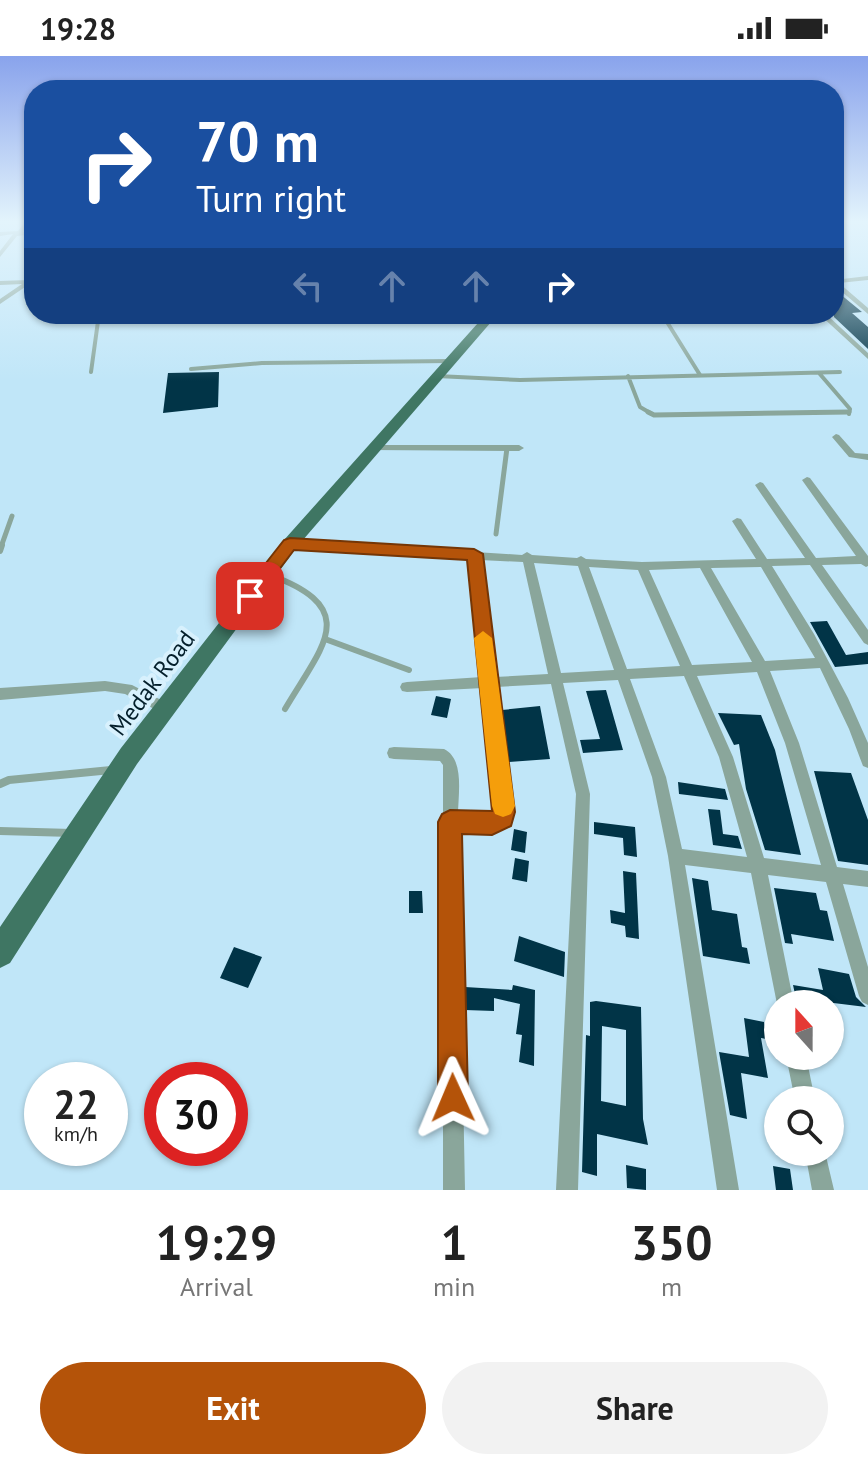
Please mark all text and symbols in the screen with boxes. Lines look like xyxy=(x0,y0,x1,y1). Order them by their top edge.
text: 19:28 xyxy=(40,9,116,48)
text: 70 m xyxy=(196,105,319,177)
icon: right xyxy=(64,112,168,216)
text: Turn right xyxy=(196,175,346,222)
icon: left xyxy=(286,264,330,308)
icon: ahead xyxy=(370,264,414,308)
icon: ahead xyxy=(454,264,498,308)
icon: right xyxy=(538,264,582,308)
pin xyxy=(216,562,284,630)
icon: arrive xyxy=(228,574,272,618)
street label: Medak Road xyxy=(102,624,202,742)
north arrow xyxy=(764,990,844,1070)
map controls xyxy=(764,990,844,1166)
position arrow xyxy=(411,1056,495,1140)
speed limit sign: 30 xyxy=(144,1062,248,1166)
text: 22 xyxy=(53,1078,99,1130)
button: search xyxy=(764,1086,844,1166)
text: km/h xyxy=(54,1121,98,1147)
text: 19:29 xyxy=(156,1211,277,1273)
text: 1 xyxy=(440,1211,468,1273)
text: 350 xyxy=(631,1211,712,1273)
text: Arrival xyxy=(180,1270,253,1303)
text: min xyxy=(433,1270,475,1303)
text: m xyxy=(661,1270,682,1303)
button: Exit xyxy=(40,1362,426,1454)
button: Share xyxy=(442,1362,828,1454)

